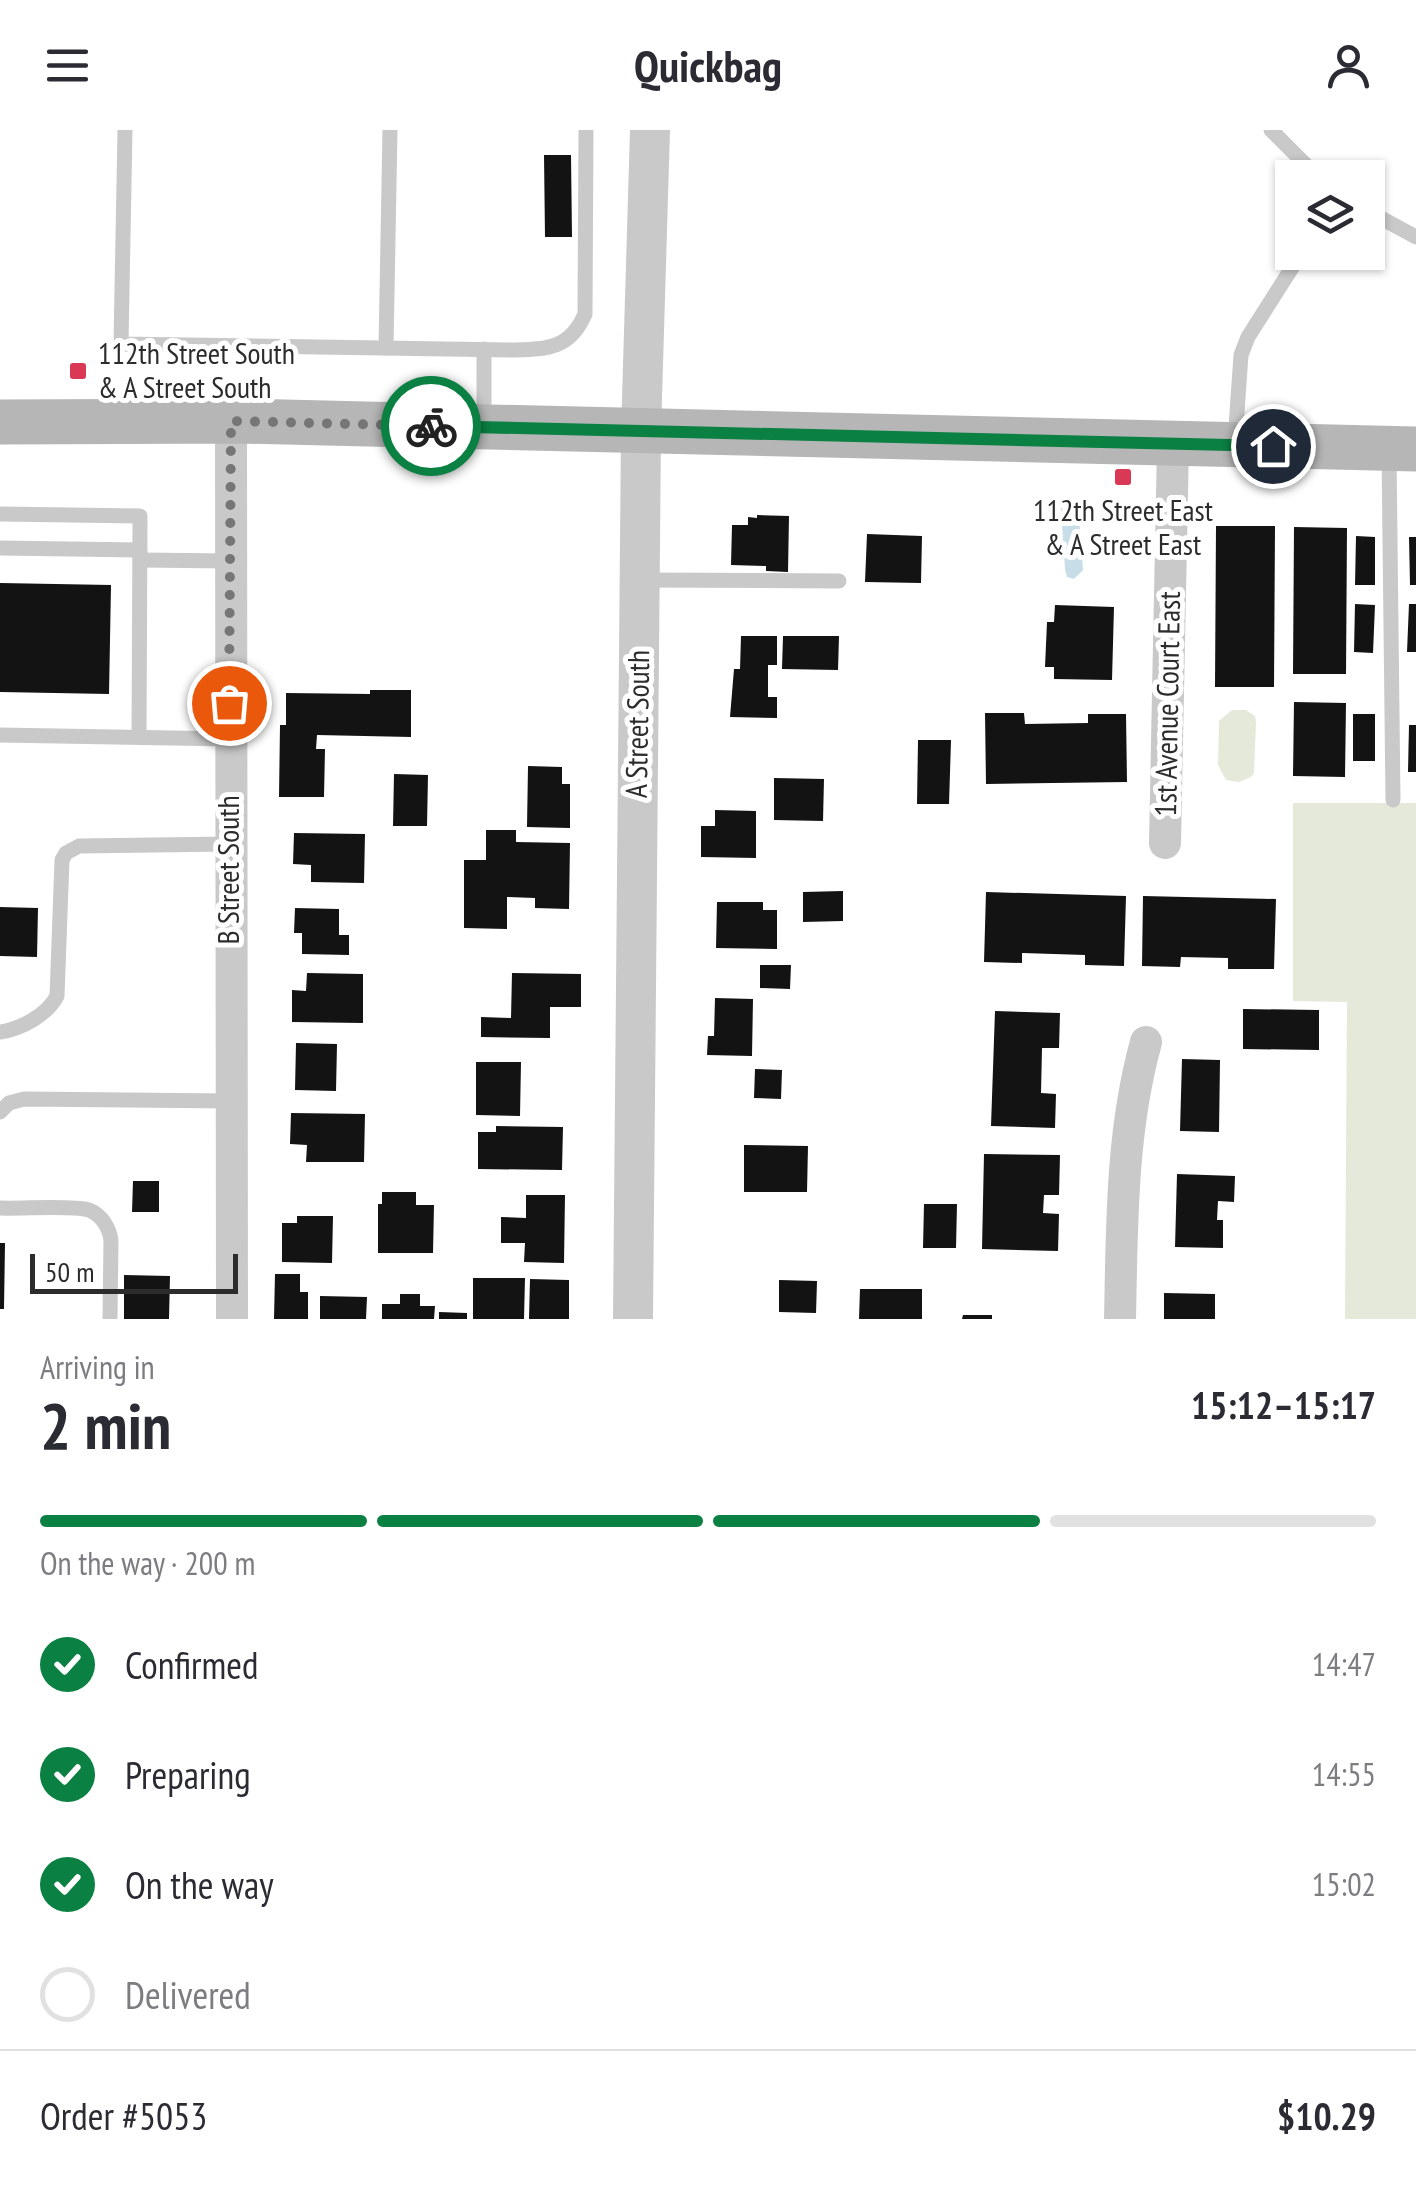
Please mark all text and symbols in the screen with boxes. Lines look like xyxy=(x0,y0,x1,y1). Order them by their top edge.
text: Quickbag xyxy=(634,36,782,94)
icon: menu xyxy=(40,38,95,93)
icon: person xyxy=(1321,38,1376,93)
map controls xyxy=(1275,160,1385,270)
button: layers xyxy=(1275,160,1385,270)
place label: 112th Street South & A Street South xyxy=(98,333,295,406)
marker: 112th Street South & A Street South xyxy=(67,360,89,382)
courier xyxy=(381,376,481,476)
icon: bike xyxy=(404,399,459,454)
pin xyxy=(1231,404,1316,489)
icon: home xyxy=(1246,419,1301,474)
marker: 112th Street East & A Street East xyxy=(1112,466,1134,488)
place label: 112th Street East & A Street East xyxy=(1033,490,1214,563)
street label: 1st Avenue Court East xyxy=(1145,590,1188,817)
street label: A Street South xyxy=(616,649,657,798)
pin xyxy=(187,661,272,746)
icon: bag xyxy=(202,676,257,731)
street label: B Street South xyxy=(208,795,247,945)
scale bar xyxy=(30,1249,238,1294)
text: 50 m xyxy=(45,1253,94,1290)
text: Arriving in xyxy=(40,1346,155,1388)
text: 15:12–15:17 xyxy=(1191,1380,1376,1429)
text: 2 min xyxy=(40,1383,171,1467)
text: On the way · 200 m xyxy=(40,1542,255,1584)
icon: check xyxy=(40,1637,95,1692)
text: Confirmed xyxy=(125,1640,258,1689)
text: 14:47 xyxy=(1312,1643,1376,1685)
icon: check xyxy=(40,1747,95,1802)
text: Preparing xyxy=(125,1750,251,1799)
text: 14:55 xyxy=(1312,1753,1376,1795)
icon: check xyxy=(40,1857,95,1912)
text: On the way xyxy=(125,1860,273,1909)
text: 15:02 xyxy=(1312,1863,1376,1905)
text: Delivered xyxy=(125,1970,251,2019)
text: Order #5053 xyxy=(40,2091,207,2140)
text: $10.29 xyxy=(1277,2091,1376,2140)

